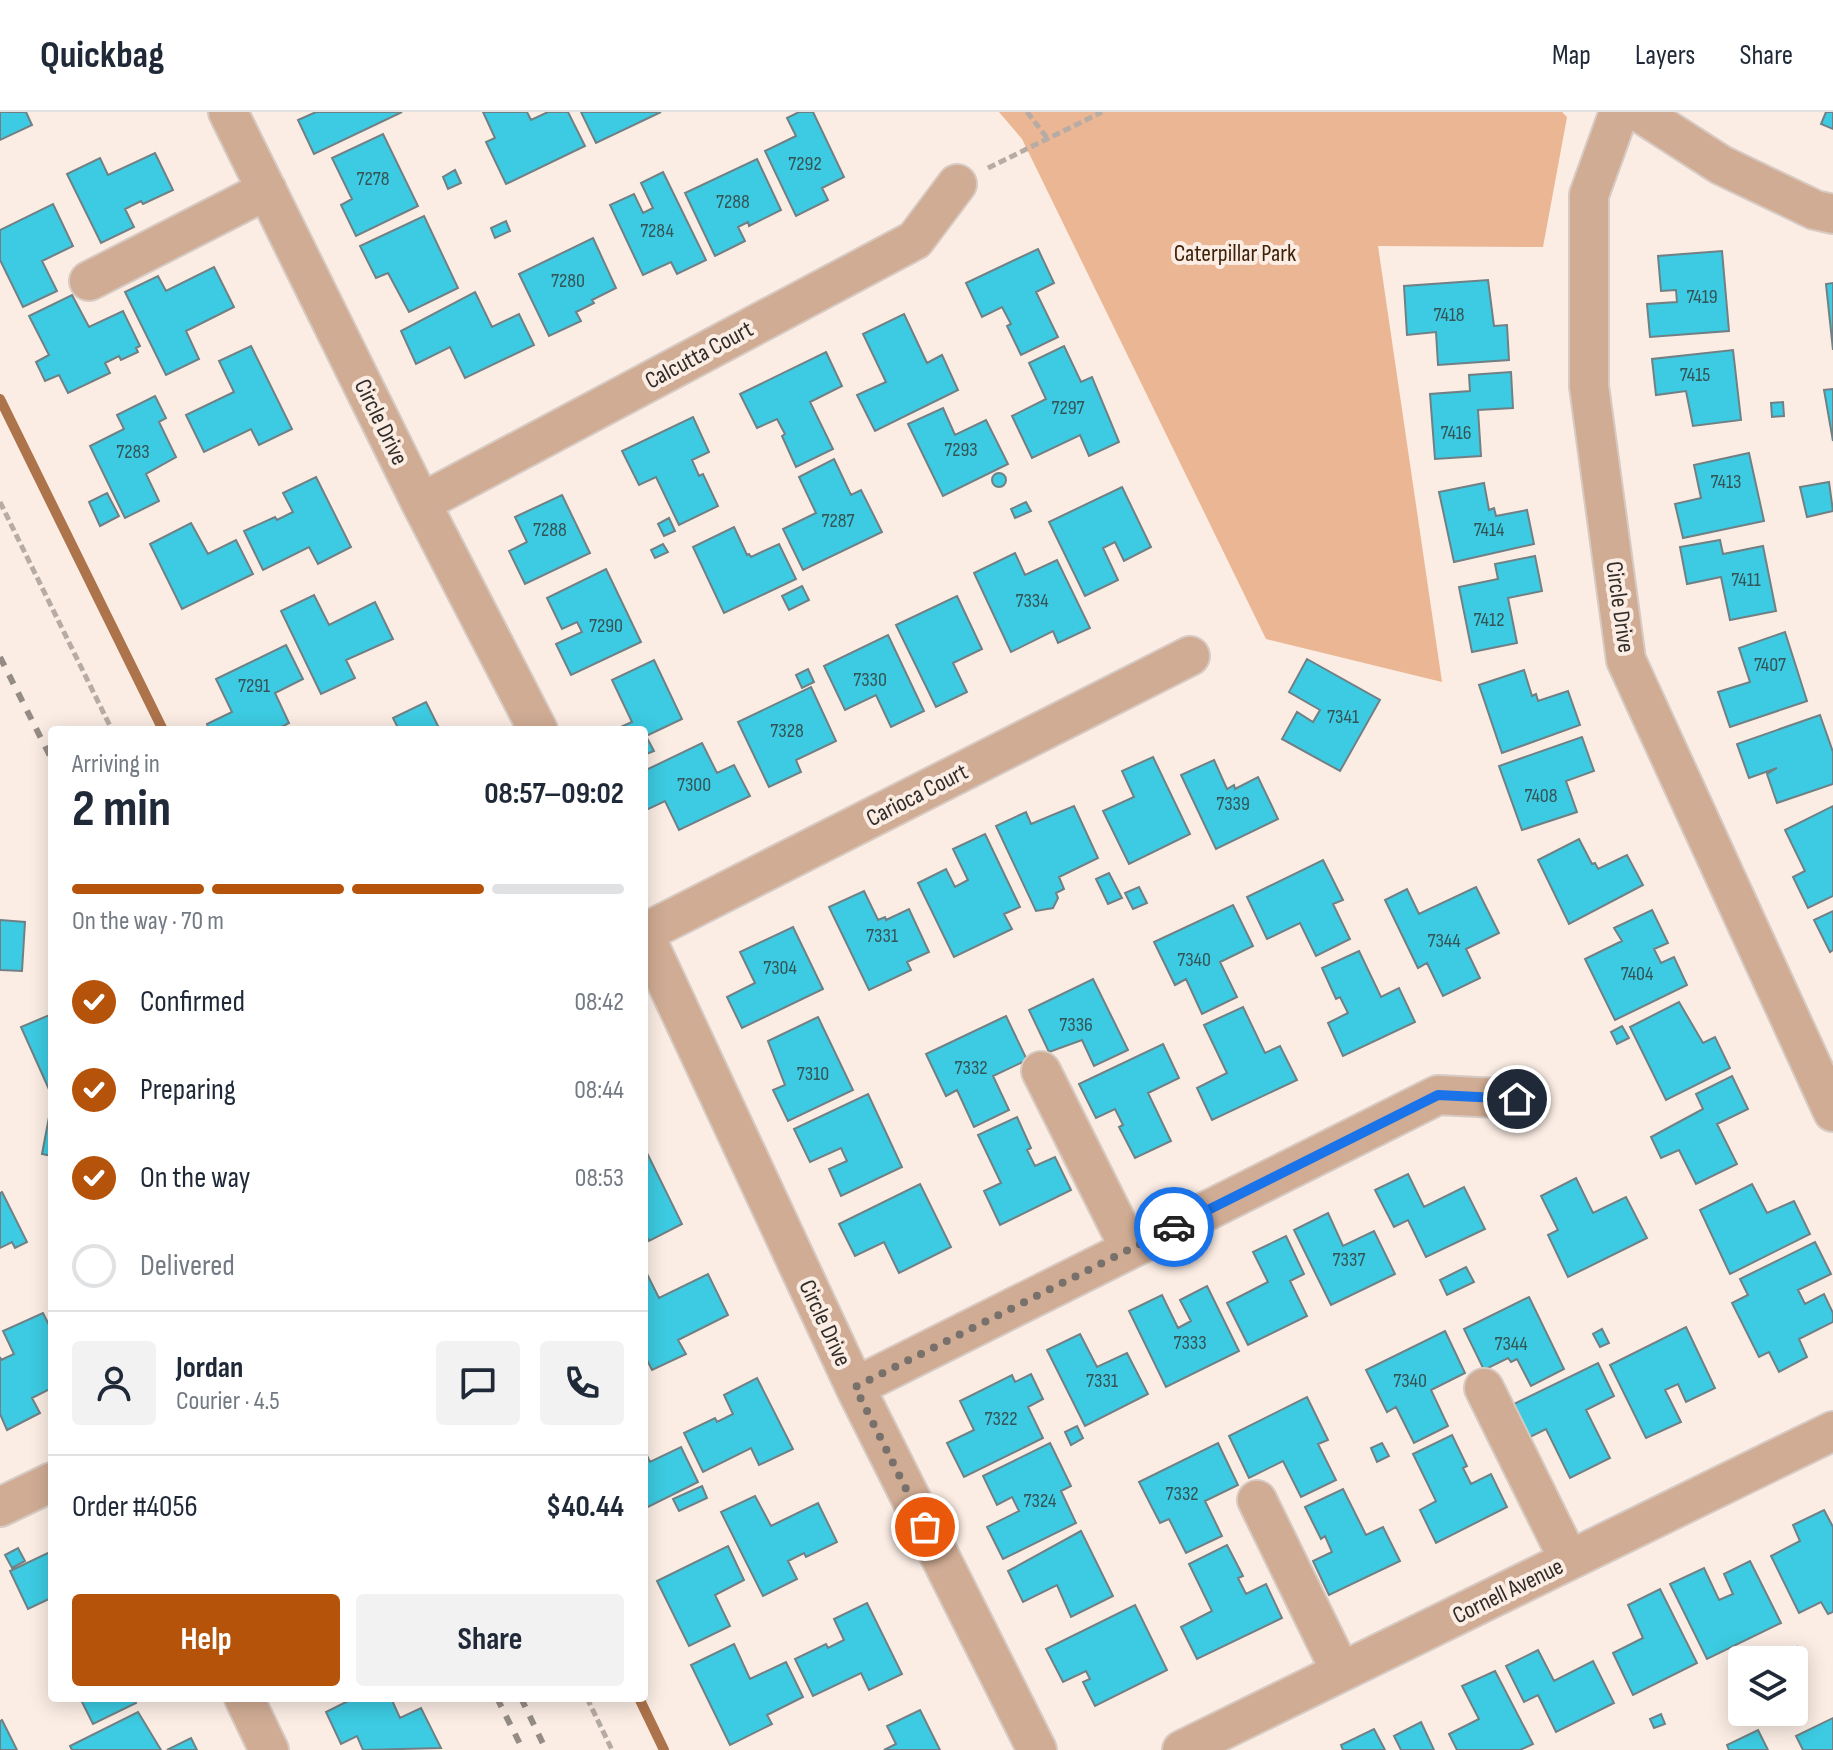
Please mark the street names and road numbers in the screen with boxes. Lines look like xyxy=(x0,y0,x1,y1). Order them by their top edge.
street label: Calcutta Court xyxy=(640,314,758,396)
street label: Circle Drive xyxy=(348,374,414,470)
street label: Circle Drive xyxy=(1599,559,1641,655)
street label: Carioca Court xyxy=(861,757,973,833)
street label: Circle Drive xyxy=(792,1275,858,1371)
street label: Cornell Avenue xyxy=(1448,1552,1568,1630)

